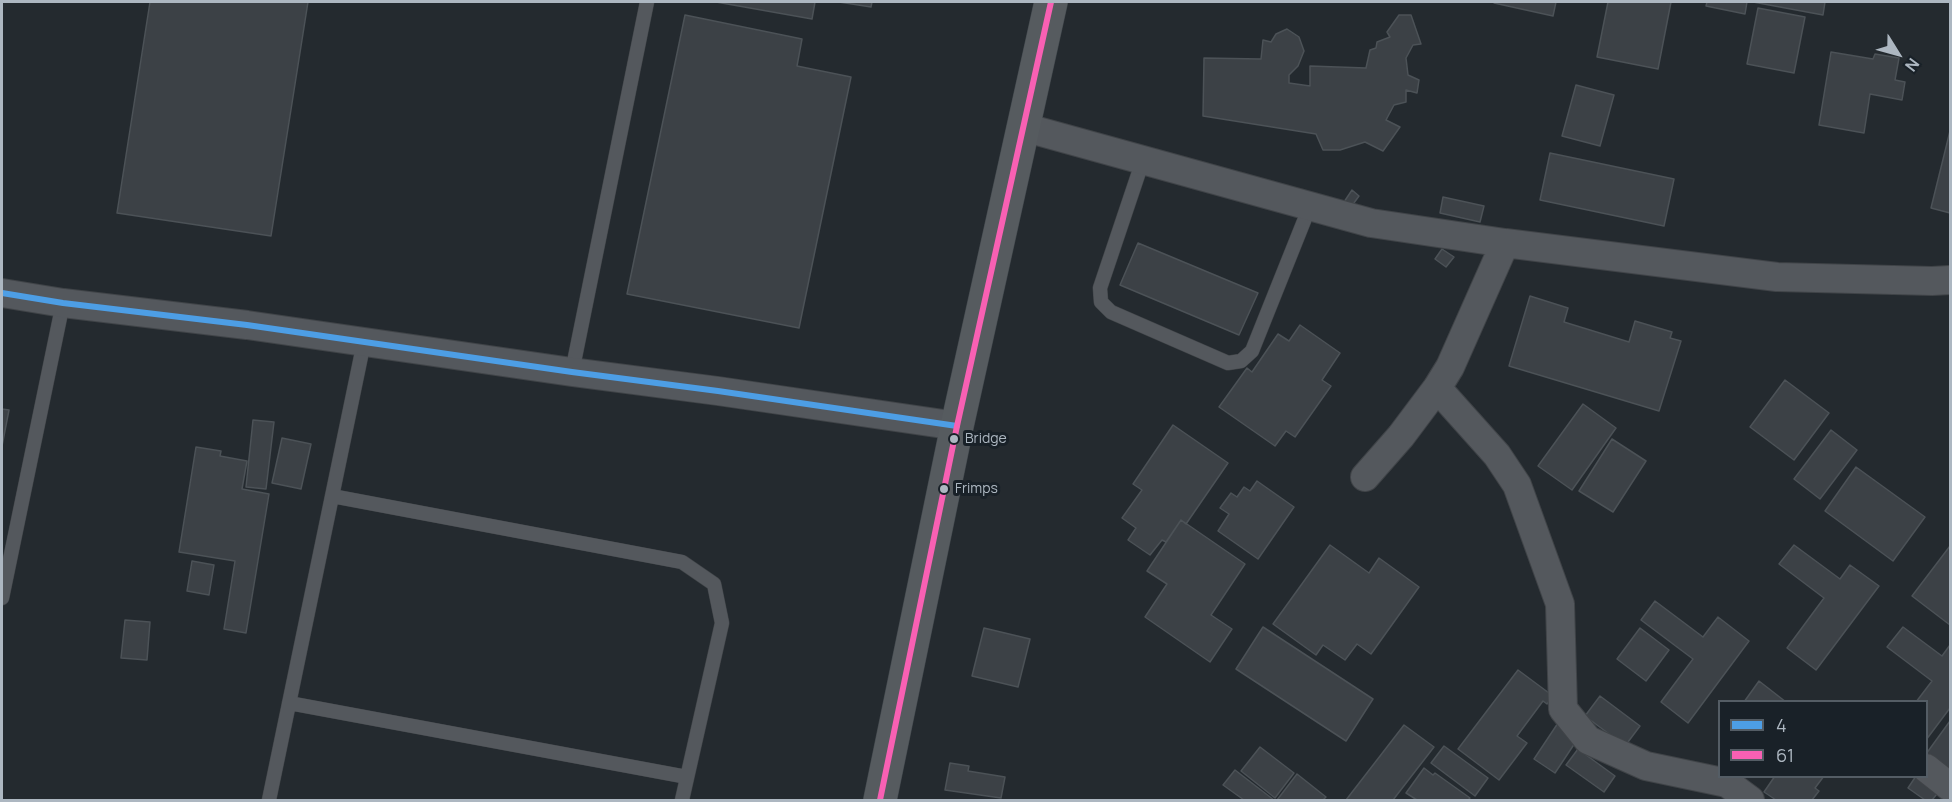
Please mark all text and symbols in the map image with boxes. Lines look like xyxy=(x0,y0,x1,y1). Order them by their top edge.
north arrow xyxy=(1868,24,1928,84)
text: N xyxy=(1900,54,1925,76)
place label: Bridge xyxy=(965,431,1007,447)
marker: Bridge xyxy=(948,433,960,445)
place label: Frimps xyxy=(955,481,998,497)
marker: Frimps xyxy=(938,483,950,495)
legend xyxy=(1718,700,1928,778)
text: 4 xyxy=(1776,713,1787,737)
text: 61 xyxy=(1776,743,1794,767)

